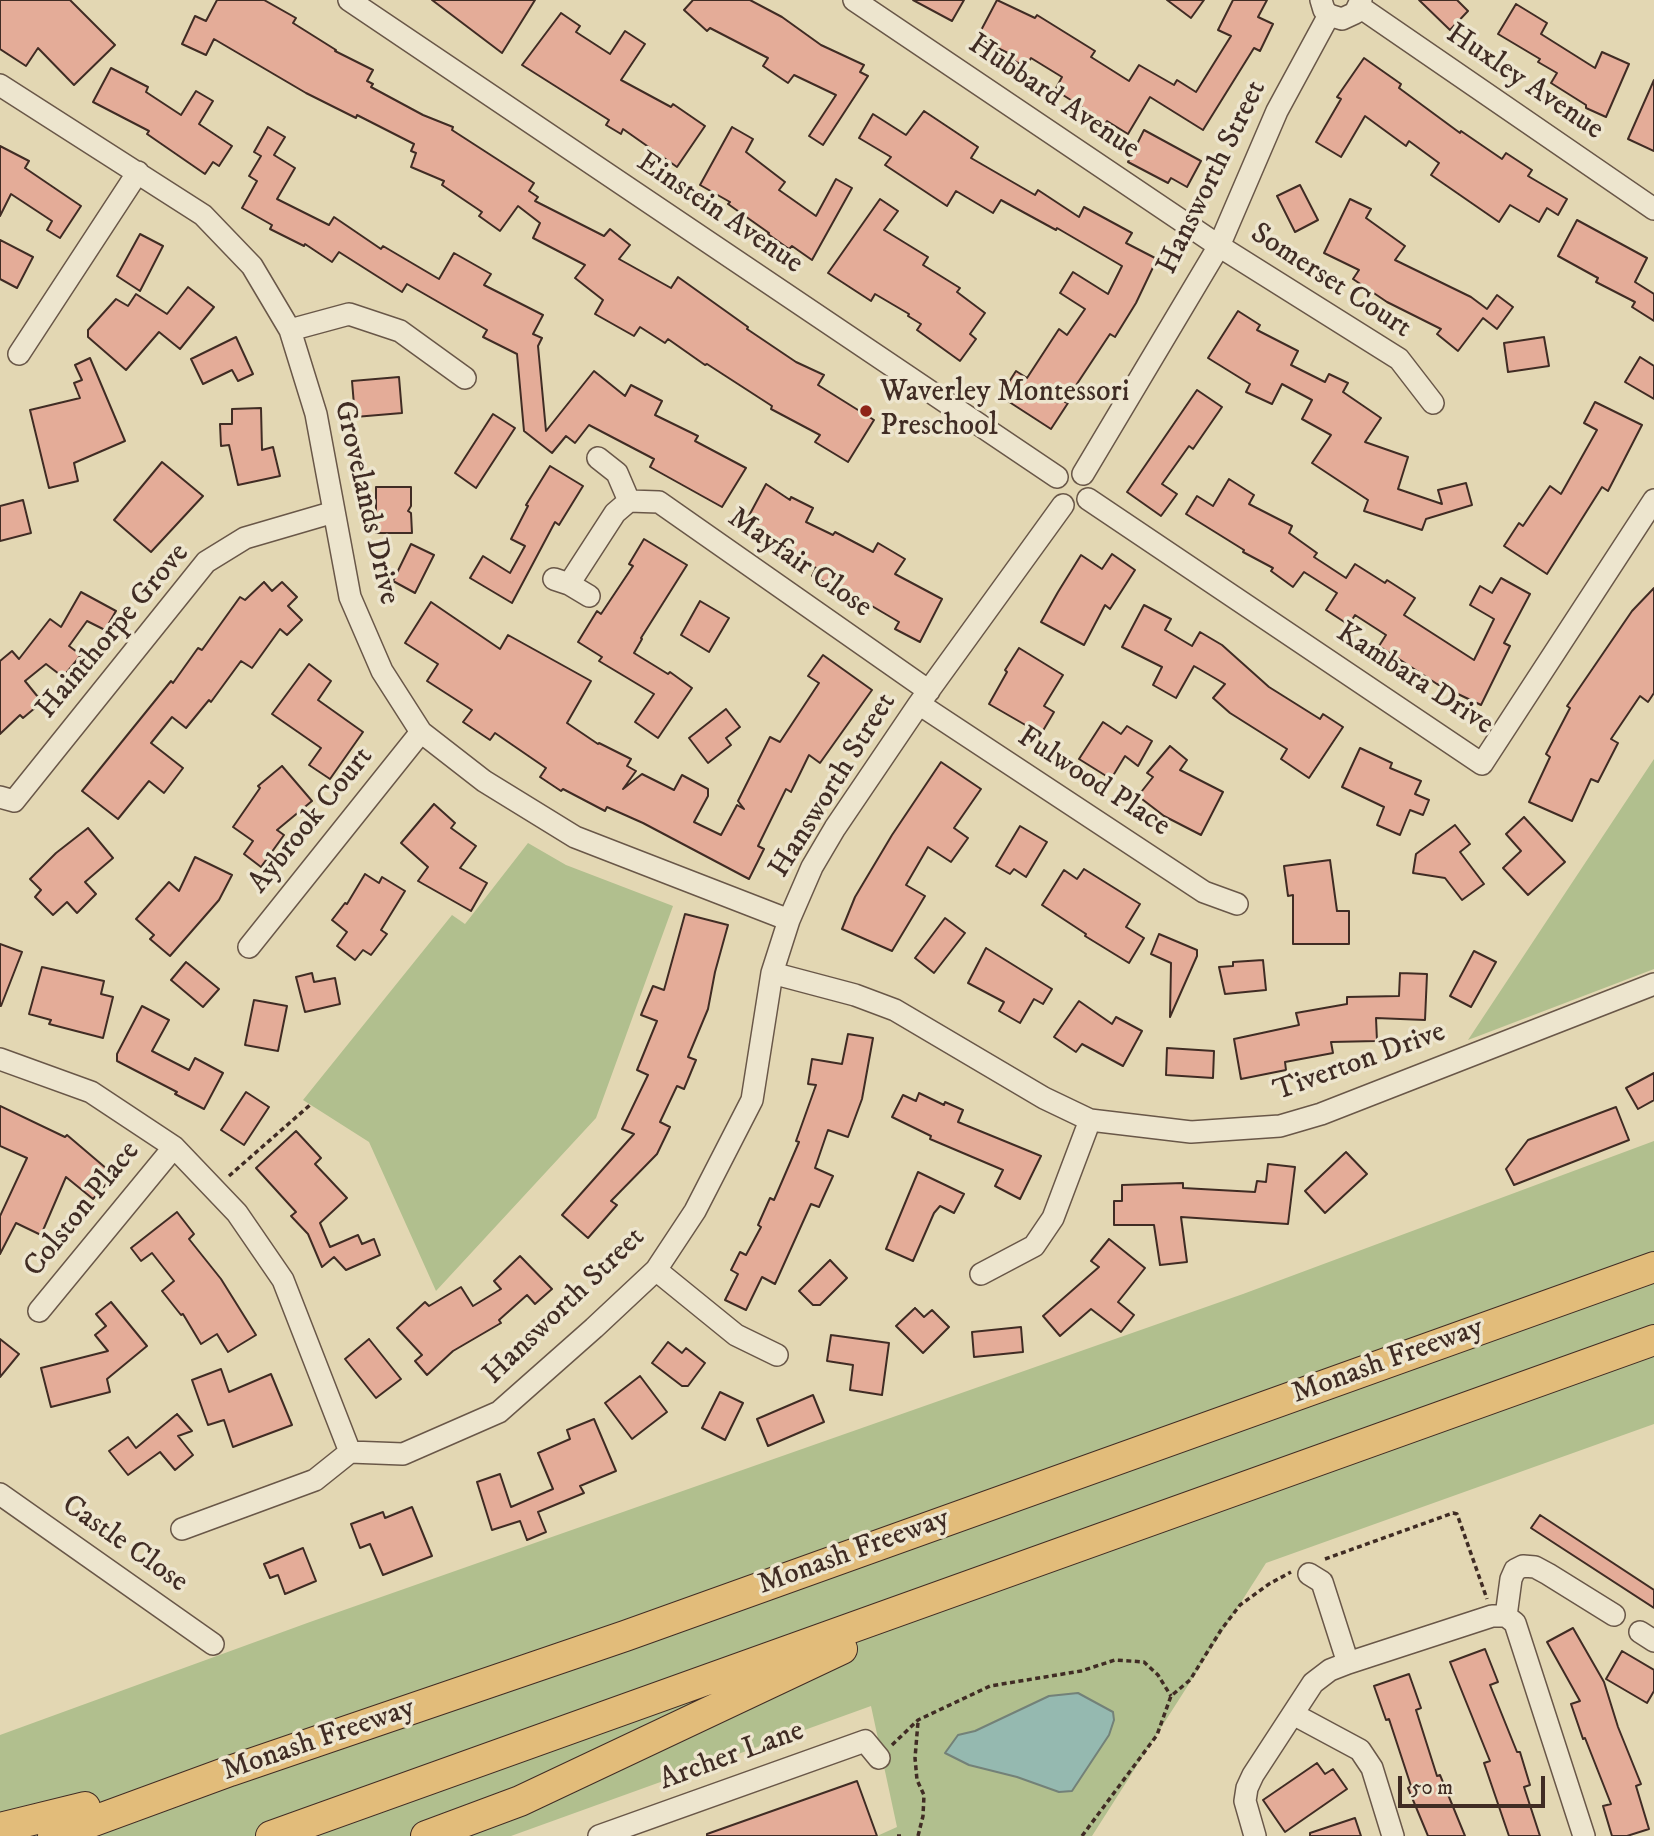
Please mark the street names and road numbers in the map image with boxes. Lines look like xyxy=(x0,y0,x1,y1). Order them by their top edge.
street label: Huxley Avenue xyxy=(1438,17,1610,149)
street label: Hubbard Avenue xyxy=(960,27,1146,169)
street label: Hansworth Street xyxy=(1151,75,1275,281)
street label: Einstein Avenue xyxy=(629,145,809,283)
street label: Somerset Court xyxy=(1243,217,1417,347)
street label: Grovelands Drive xyxy=(324,398,406,608)
street label: Mayfair Close xyxy=(720,501,878,627)
street label: Hainthorpe Grove xyxy=(30,537,198,727)
street label: Kambara Drive xyxy=(1329,616,1499,744)
street label: Hansworth Street xyxy=(763,687,905,885)
street label: Fulwood Place xyxy=(1010,720,1176,846)
street label: Aybrook Court xyxy=(242,740,382,902)
street label: Tiverton Drive xyxy=(1269,1015,1451,1111)
street label: Colston Place xyxy=(17,1135,149,1285)
street label: Hansworth Street xyxy=(477,1221,653,1393)
street label: Monash Freeway xyxy=(1287,1311,1489,1413)
street label: Castle Close xyxy=(54,1488,194,1602)
street label: Monash Freeway xyxy=(753,1502,955,1604)
street label: Monash Freeway xyxy=(218,1691,420,1791)
street label: Archer Lane xyxy=(655,1714,809,1800)

